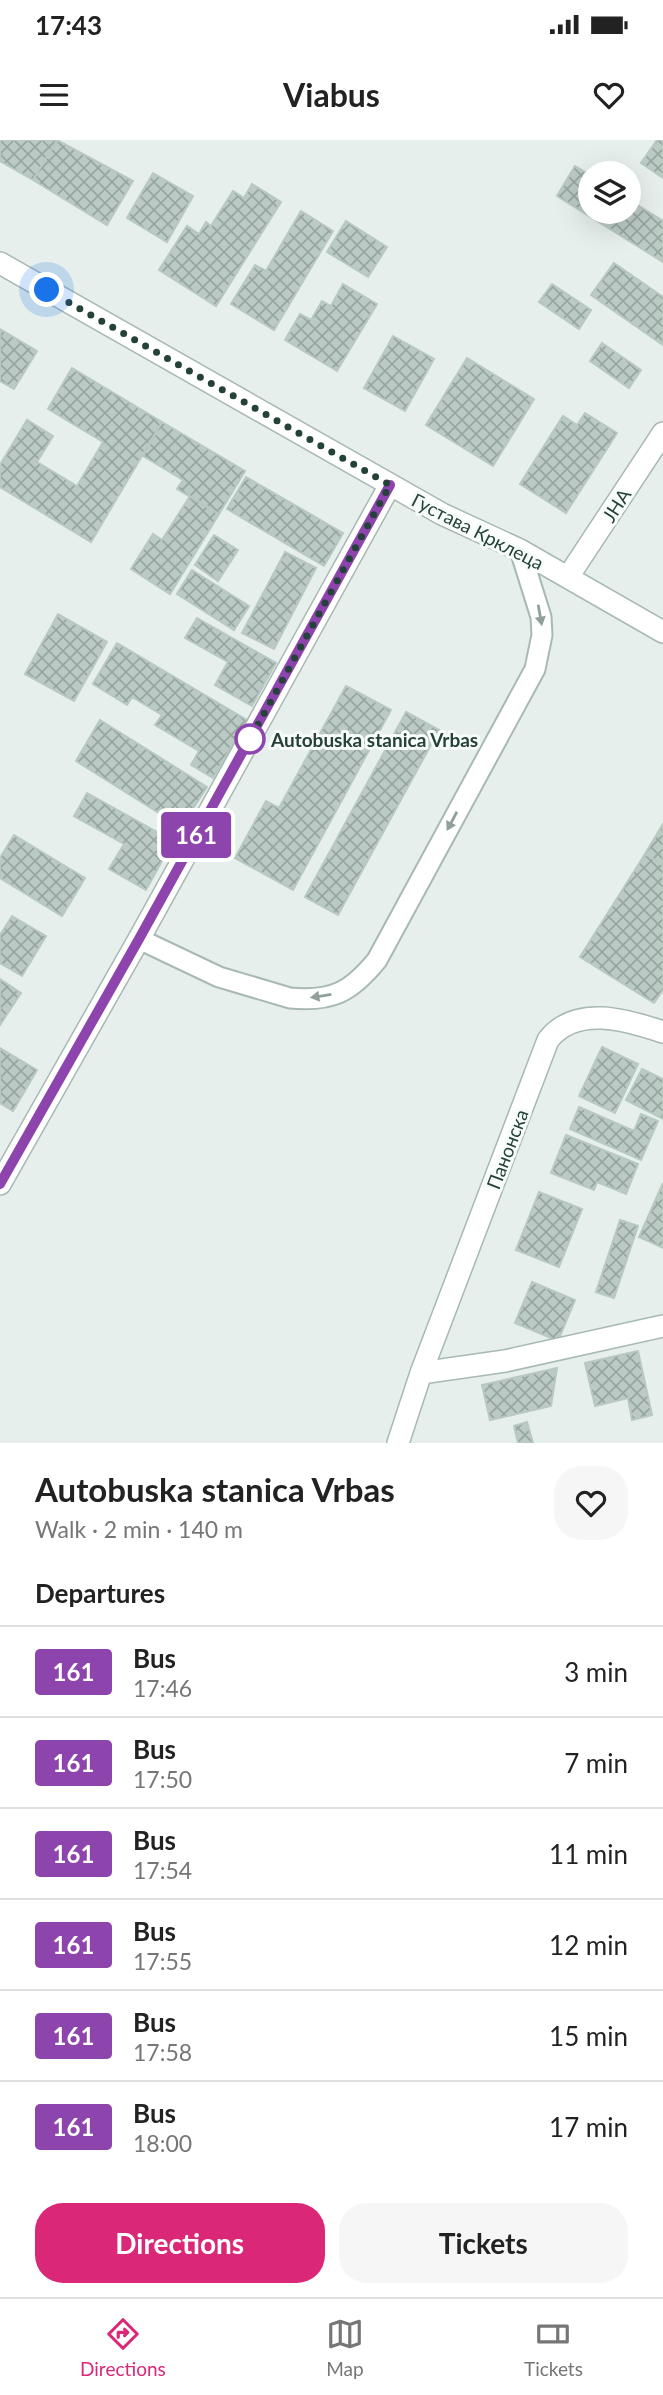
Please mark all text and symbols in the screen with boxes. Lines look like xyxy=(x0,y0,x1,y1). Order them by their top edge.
text: 17:43 xyxy=(35,9,102,41)
text: Viabus xyxy=(283,75,380,114)
icon: menu xyxy=(35,76,73,114)
icon: heart xyxy=(590,76,628,114)
map controls xyxy=(578,161,641,224)
button: layers xyxy=(578,161,641,224)
your location xyxy=(29,272,64,307)
street label: ЈНА xyxy=(597,484,635,526)
street label: Густава Крклеца xyxy=(408,488,548,574)
one-way arrow xyxy=(534,604,545,626)
marker: Autobuska stanica Vrbas xyxy=(235,724,265,754)
place label: Autobuska stanica Vrbas xyxy=(270,728,478,751)
one-way arrow xyxy=(446,811,458,831)
line badge: 161 xyxy=(156,812,236,858)
text: 161 xyxy=(175,820,217,849)
one-way arrow xyxy=(310,991,332,1002)
street label: Панонска xyxy=(481,1106,533,1192)
button: heart xyxy=(554,1466,628,1540)
text: Autobuska stanica Vrbas xyxy=(35,1469,395,1509)
text: Walk · 2 min · 140 m xyxy=(35,1515,243,1543)
text: Departures xyxy=(35,1577,165,1609)
text: Bus xyxy=(133,1642,176,1674)
text: 3 min xyxy=(564,1656,628,1688)
text: 161 xyxy=(53,1657,94,1686)
text: 17:46 xyxy=(133,1674,192,1702)
text: Bus xyxy=(133,1733,176,1765)
text: 7 min xyxy=(564,1747,628,1779)
text: 161 xyxy=(53,1748,94,1777)
text: 17:50 xyxy=(133,1765,192,1793)
text: Bus xyxy=(133,1824,176,1856)
text: 11 min xyxy=(549,1838,628,1870)
text: 161 xyxy=(53,1839,94,1868)
text: 17:54 xyxy=(133,1856,192,1884)
text: Bus xyxy=(133,1915,176,1947)
text: 12 min xyxy=(549,1929,628,1961)
text: 161 xyxy=(53,1930,94,1959)
text: 17:55 xyxy=(133,1947,192,1975)
text: Bus xyxy=(133,2006,176,2038)
text: 15 min xyxy=(549,2020,628,2052)
text: 161 xyxy=(53,2021,94,2050)
text: 17:58 xyxy=(133,2038,192,2066)
text: Bus xyxy=(133,2097,176,2129)
text: 17 min xyxy=(549,2111,628,2143)
text: 161 xyxy=(53,2112,94,2141)
text: 18:00 xyxy=(133,2129,192,2157)
button: Directions xyxy=(35,2203,325,2283)
button: Tickets xyxy=(339,2203,628,2283)
tab: Directions xyxy=(80,2315,166,2380)
tab: Map xyxy=(326,2315,364,2380)
tab: Tickets xyxy=(524,2315,583,2380)

